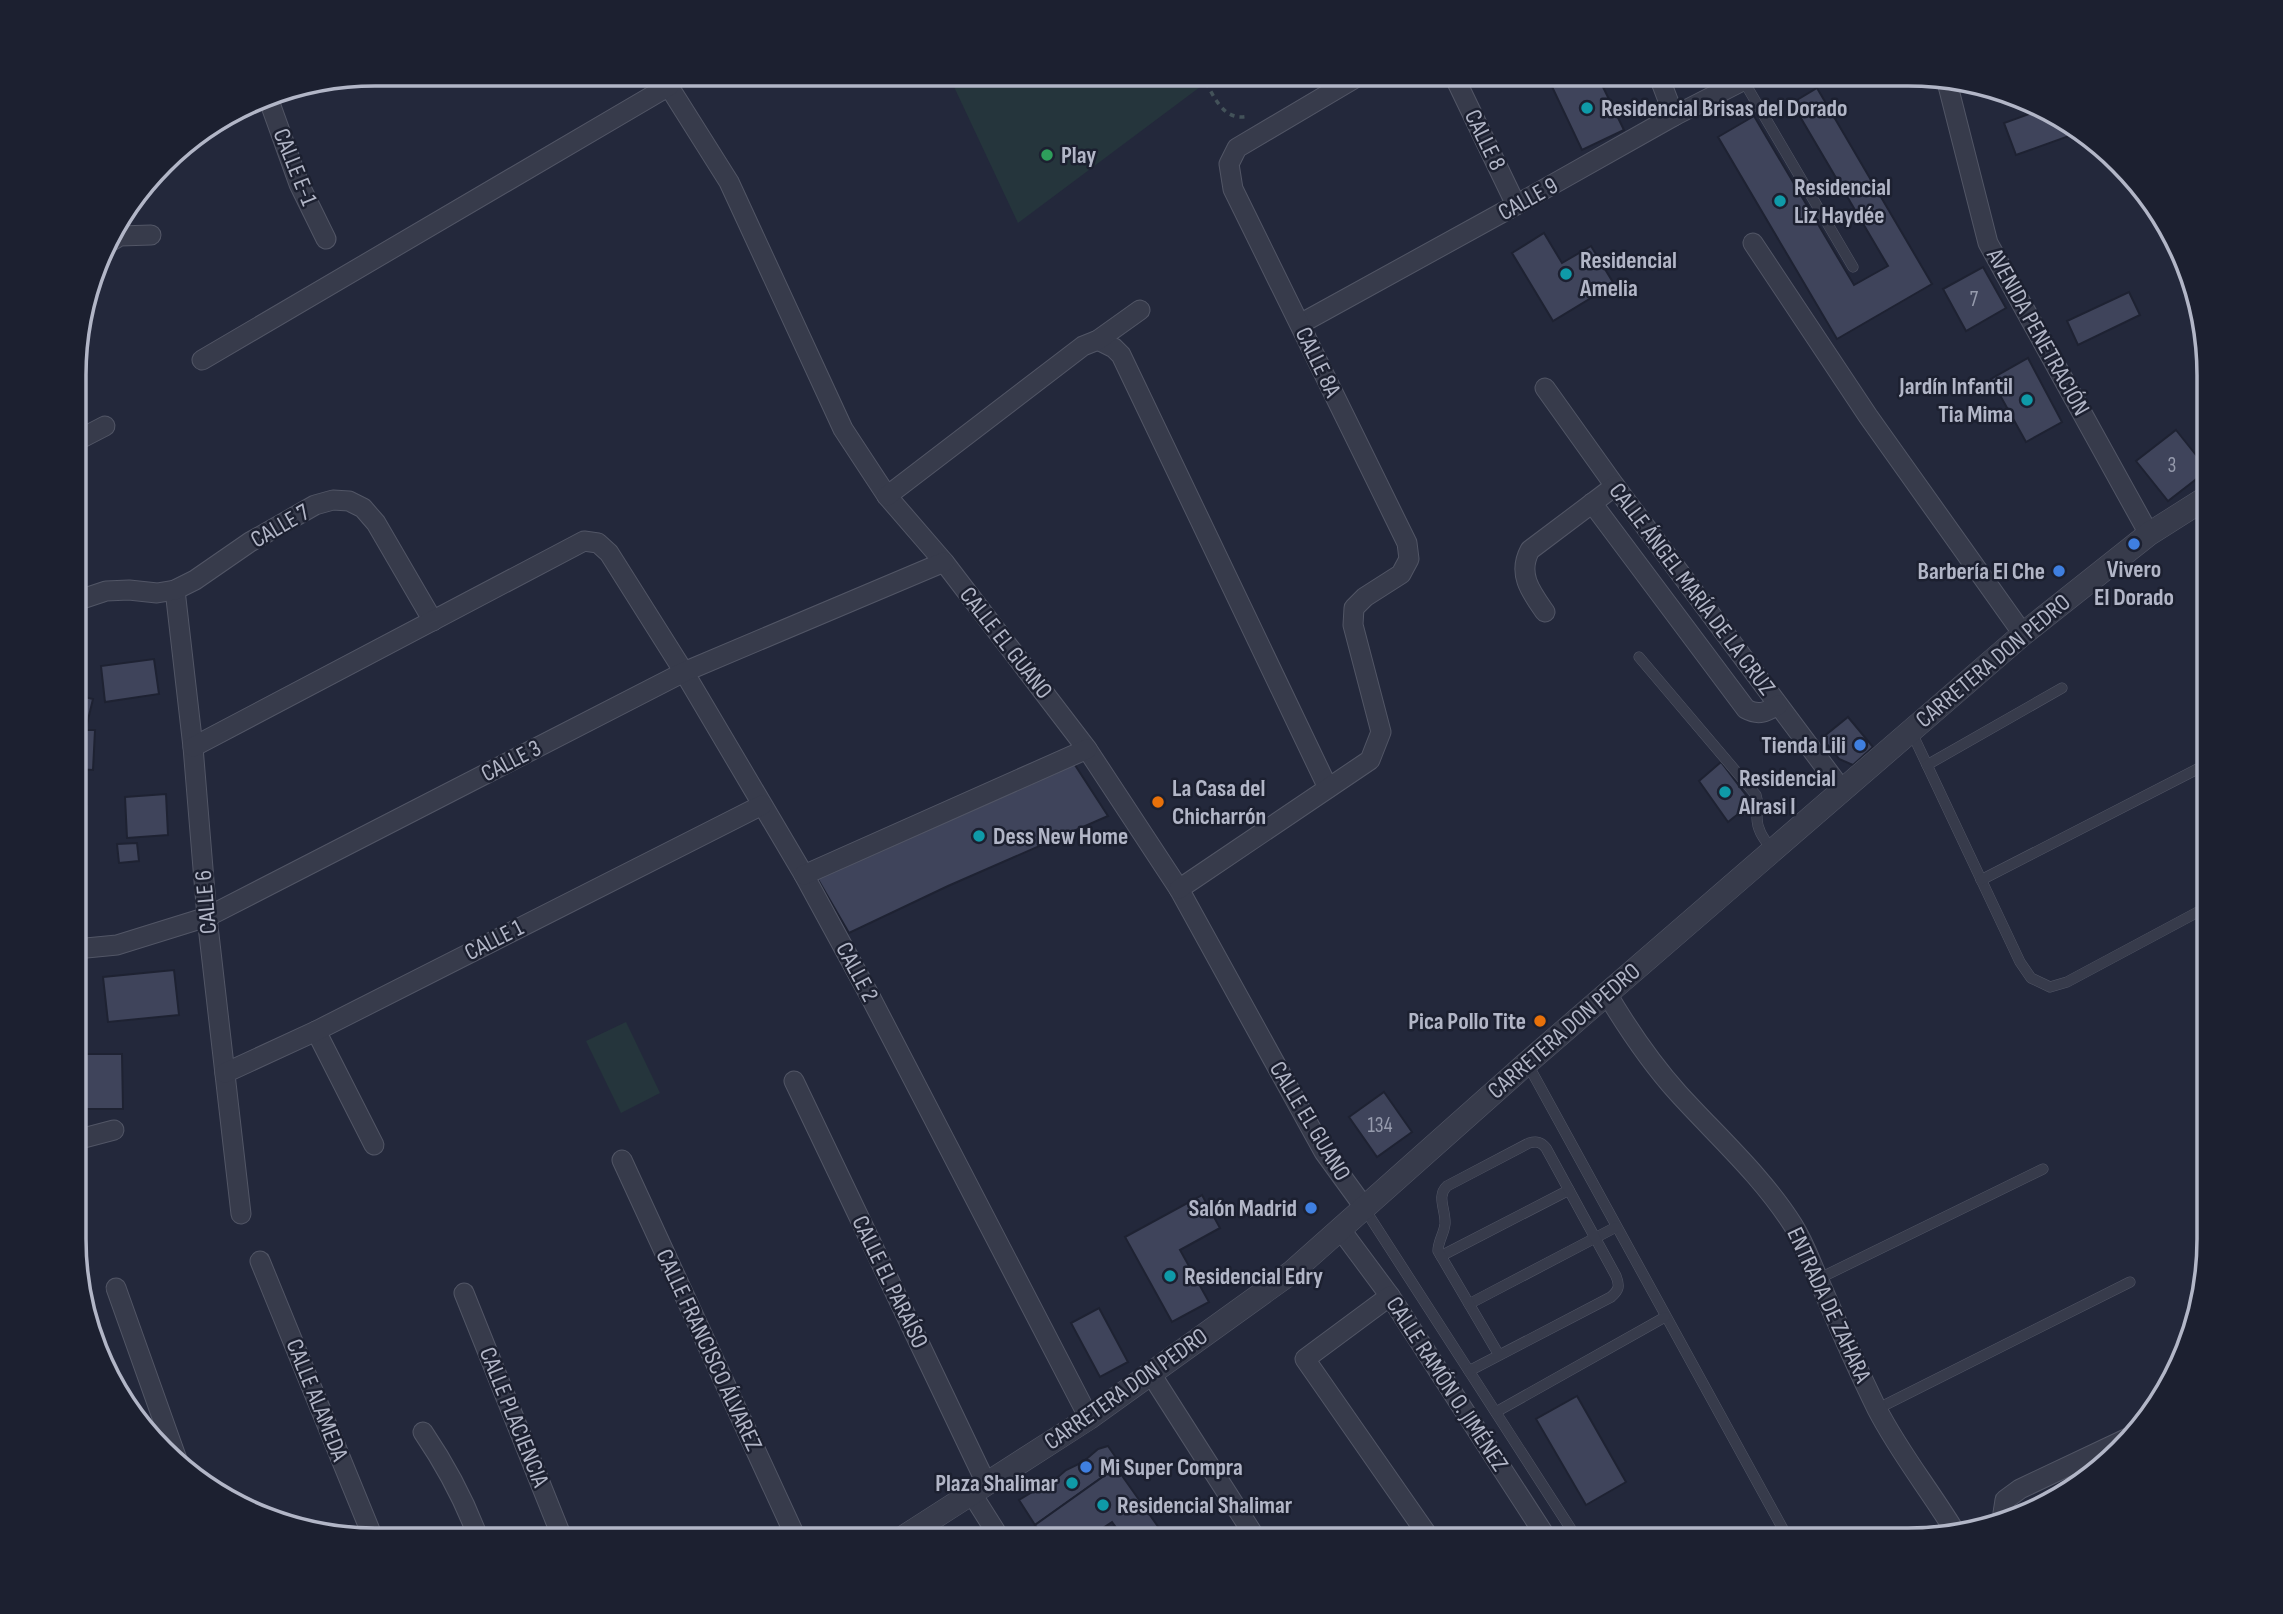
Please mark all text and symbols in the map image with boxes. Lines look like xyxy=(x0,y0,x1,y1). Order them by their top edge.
place label: Residencial Brisas del Dorado xyxy=(1601,94,1848,123)
marker: Residencial Brisas del Dorado xyxy=(1579,100,1595,116)
street label: CALLE 8 xyxy=(1458,105,1512,175)
street label: CALLE E-1 xyxy=(266,124,324,210)
place label: Play xyxy=(1061,141,1096,170)
marker: Play xyxy=(1039,147,1055,163)
street label: CALLE 9 xyxy=(1493,171,1563,227)
place label: Residencial Liz Haydée xyxy=(1794,173,1891,230)
marker: Residencial Liz Haydée xyxy=(1772,193,1788,209)
street label: AVENIDA PENETRACIÓN xyxy=(1980,243,2096,421)
place label: Residencial Amelia xyxy=(1579,246,1677,303)
marker: Residencial Amelia xyxy=(1558,266,1574,282)
house number: 7 xyxy=(1970,287,1979,312)
street label: CALLE 8A xyxy=(1289,322,1348,402)
place label: Jardín Infantil Tia Mima xyxy=(1898,372,2013,429)
marker: Jardín Infantil Tia Mima xyxy=(2019,392,2035,408)
house number: 3 xyxy=(2168,453,2176,478)
street label: CALLE ÁNGEL MARÍA DE LA CRUZ xyxy=(1603,477,1781,701)
street label: CALLE 7 xyxy=(245,497,315,554)
marker: Vivero El Dorado xyxy=(2126,536,2142,552)
place label: Vivero El Dorado xyxy=(2094,555,2174,612)
place label: Barbería El Che xyxy=(1917,557,2045,586)
marker: Barbería El Che xyxy=(2051,563,2067,579)
street label: CALLE EL GUANO xyxy=(953,581,1059,705)
street label: CARRETERA DON PEDRO xyxy=(1910,588,2076,734)
place label: Tienda Lili xyxy=(1761,731,1846,760)
street label: CALLE 3 xyxy=(476,734,546,788)
marker: Tienda Lili xyxy=(1852,737,1868,753)
place label: Residencial Alrasi I xyxy=(1738,764,1836,821)
place label: La Casa del Chicharrón xyxy=(1172,774,1266,831)
marker: Residencial Alrasi I xyxy=(1717,784,1733,800)
marker: La Casa del Chicharrón xyxy=(1150,794,1166,810)
place label: Dess New Home xyxy=(993,822,1128,851)
marker: Dess New Home xyxy=(971,828,987,844)
street label: CALLE 6 xyxy=(189,869,223,935)
street label: CALLE 1 xyxy=(460,913,529,967)
street label: CALLE 2 xyxy=(829,937,885,1007)
street label: CARRETERA DON PEDRO xyxy=(1482,957,1646,1105)
place label: Pica Pollo Tite xyxy=(1408,1007,1526,1036)
marker: Pica Pollo Tite xyxy=(1532,1013,1548,1029)
street label: CALLE EL GUANO xyxy=(1263,1056,1357,1186)
house number: 134 xyxy=(1368,1113,1393,1138)
place label: Salón Madrid xyxy=(1188,1194,1297,1223)
marker: Salón Madrid xyxy=(1303,1200,1319,1216)
street label: CALLE EL PARAÍSO xyxy=(845,1211,935,1353)
street label: ENTRADA DE ZAHARA xyxy=(1780,1223,1878,1388)
street label: CALLE FRANCISCO ÁLVAREZ xyxy=(650,1244,769,1456)
place label: Residencial Edry xyxy=(1184,1262,1323,1291)
marker: Residencial Edry xyxy=(1162,1268,1178,1284)
street label: CALLE RAMÓN O. JIMÉNEZ xyxy=(1380,1291,1514,1477)
street label: CARRETERA DON PEDRO xyxy=(1039,1322,1213,1456)
street label: CALLE ALAMEDA xyxy=(279,1335,355,1466)
street label: CALLE PLACIENCIA xyxy=(473,1343,555,1492)
place label: Mi Super Compra xyxy=(1100,1453,1243,1482)
marker: Mi Super Compra xyxy=(1078,1459,1094,1475)
place label: Plaza Shalimar xyxy=(935,1469,1059,1498)
marker: Plaza Shalimar xyxy=(1064,1475,1080,1491)
place label: Residencial Shalimar xyxy=(1117,1491,1293,1520)
marker: Residencial Shalimar xyxy=(1095,1497,1111,1513)

